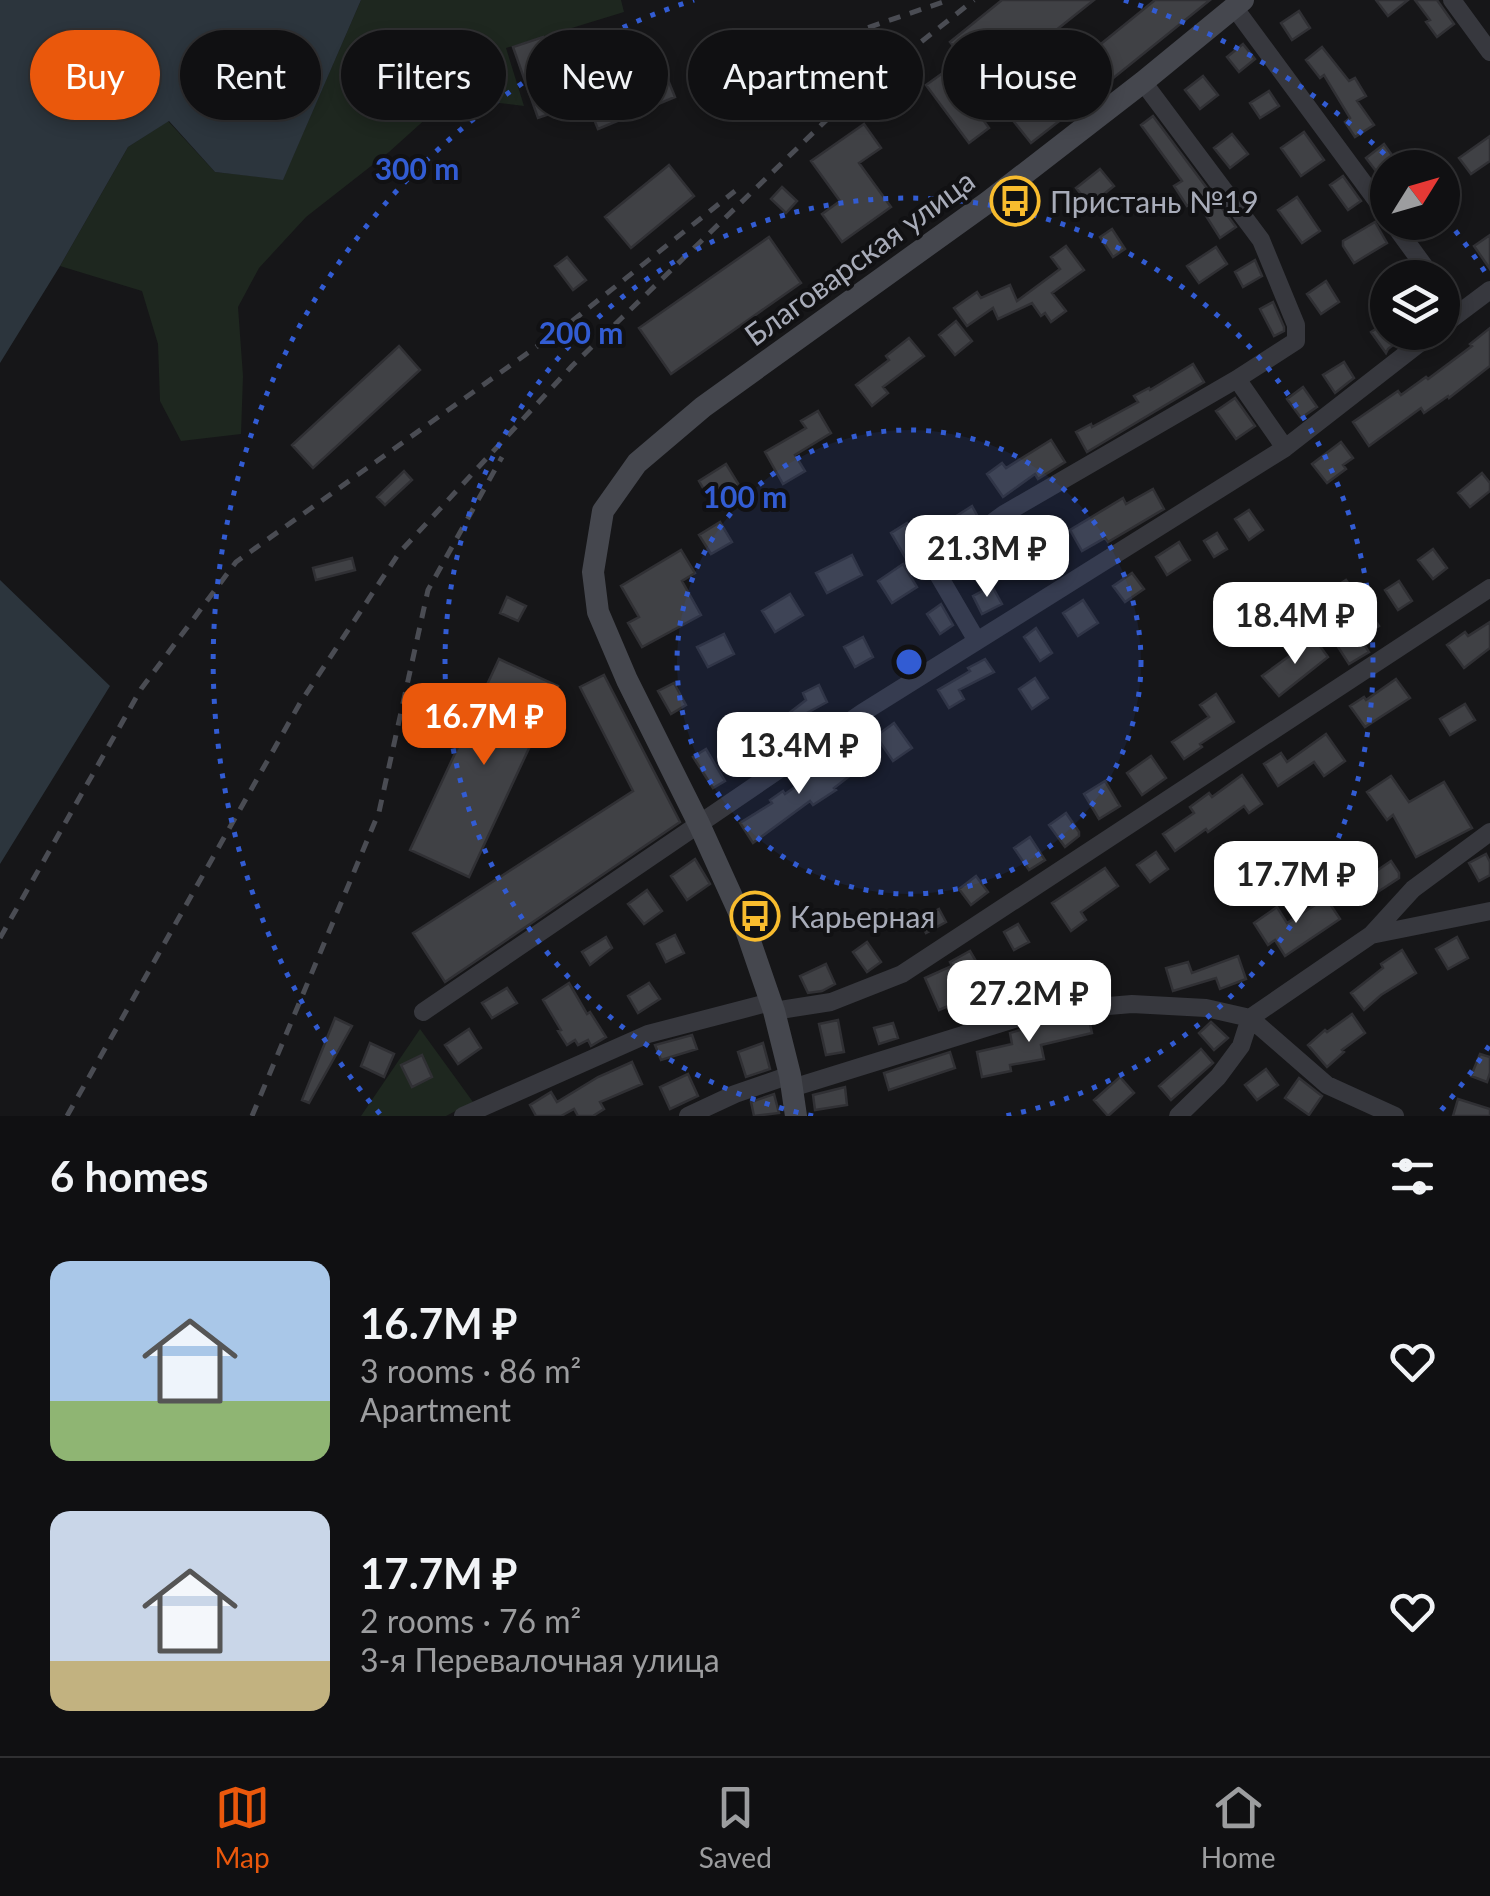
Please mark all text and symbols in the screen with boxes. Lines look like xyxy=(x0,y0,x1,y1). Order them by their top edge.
chip: Buy xyxy=(30,30,160,120)
chip: Rent xyxy=(180,30,321,120)
chip: Filters xyxy=(341,30,506,120)
chip: New xyxy=(526,30,668,120)
chip: Apartment xyxy=(688,30,923,120)
chip: House xyxy=(943,30,1112,120)
text: 300 m xyxy=(375,150,459,186)
north arrow xyxy=(1370,150,1460,240)
map controls xyxy=(1370,150,1460,350)
street label: Благоварская улица xyxy=(737,162,981,352)
bus stop icon: Пристань №19 xyxy=(989,175,1041,227)
place label: Пристань №19 xyxy=(1050,183,1259,219)
button: layers xyxy=(1370,260,1460,350)
text: 200 m xyxy=(539,314,623,350)
text: 100 m xyxy=(703,478,787,514)
pin: 21.3M ₽ xyxy=(895,515,1079,600)
text: 21.3M ₽ xyxy=(927,528,1047,567)
pin: 18.4M ₽ xyxy=(1203,582,1387,667)
text: 18.4M ₽ xyxy=(1235,595,1355,634)
centre of rings xyxy=(891,644,927,680)
pin: 16.7M ₽ xyxy=(392,683,576,768)
text: 16.7M ₽ xyxy=(424,696,544,735)
pin: 13.4M ₽ xyxy=(707,712,891,797)
text: 13.4M ₽ xyxy=(739,725,859,764)
pin: 17.7M ₽ xyxy=(1204,841,1388,926)
text: 17.7M ₽ xyxy=(1236,854,1356,893)
bus stop icon: Карьерная xyxy=(729,890,781,942)
place label: Карьерная xyxy=(790,898,935,934)
pin: 27.2M ₽ xyxy=(937,960,1121,1045)
text: 27.2M ₽ xyxy=(969,973,1089,1012)
icon: filters xyxy=(1385,1149,1440,1204)
text: 6 homes xyxy=(50,1151,208,1201)
text: 16.7M ₽ xyxy=(360,1298,517,1348)
icon: home xyxy=(130,1301,250,1421)
icon: heart xyxy=(1385,1334,1440,1389)
text: 3 rooms · 86 m² xyxy=(360,1351,581,1390)
text: Apartment xyxy=(360,1390,511,1429)
text: 17.7M ₽ xyxy=(360,1548,517,1598)
icon: home xyxy=(130,1551,250,1671)
icon: heart xyxy=(1385,1584,1440,1639)
text: 2 rooms · 76 m² xyxy=(360,1601,581,1640)
text: 3-я Перевалочная улица xyxy=(360,1640,720,1679)
tab: Map xyxy=(215,1780,270,1874)
tab: Saved xyxy=(699,1780,772,1874)
tab: Home xyxy=(1201,1780,1275,1874)

